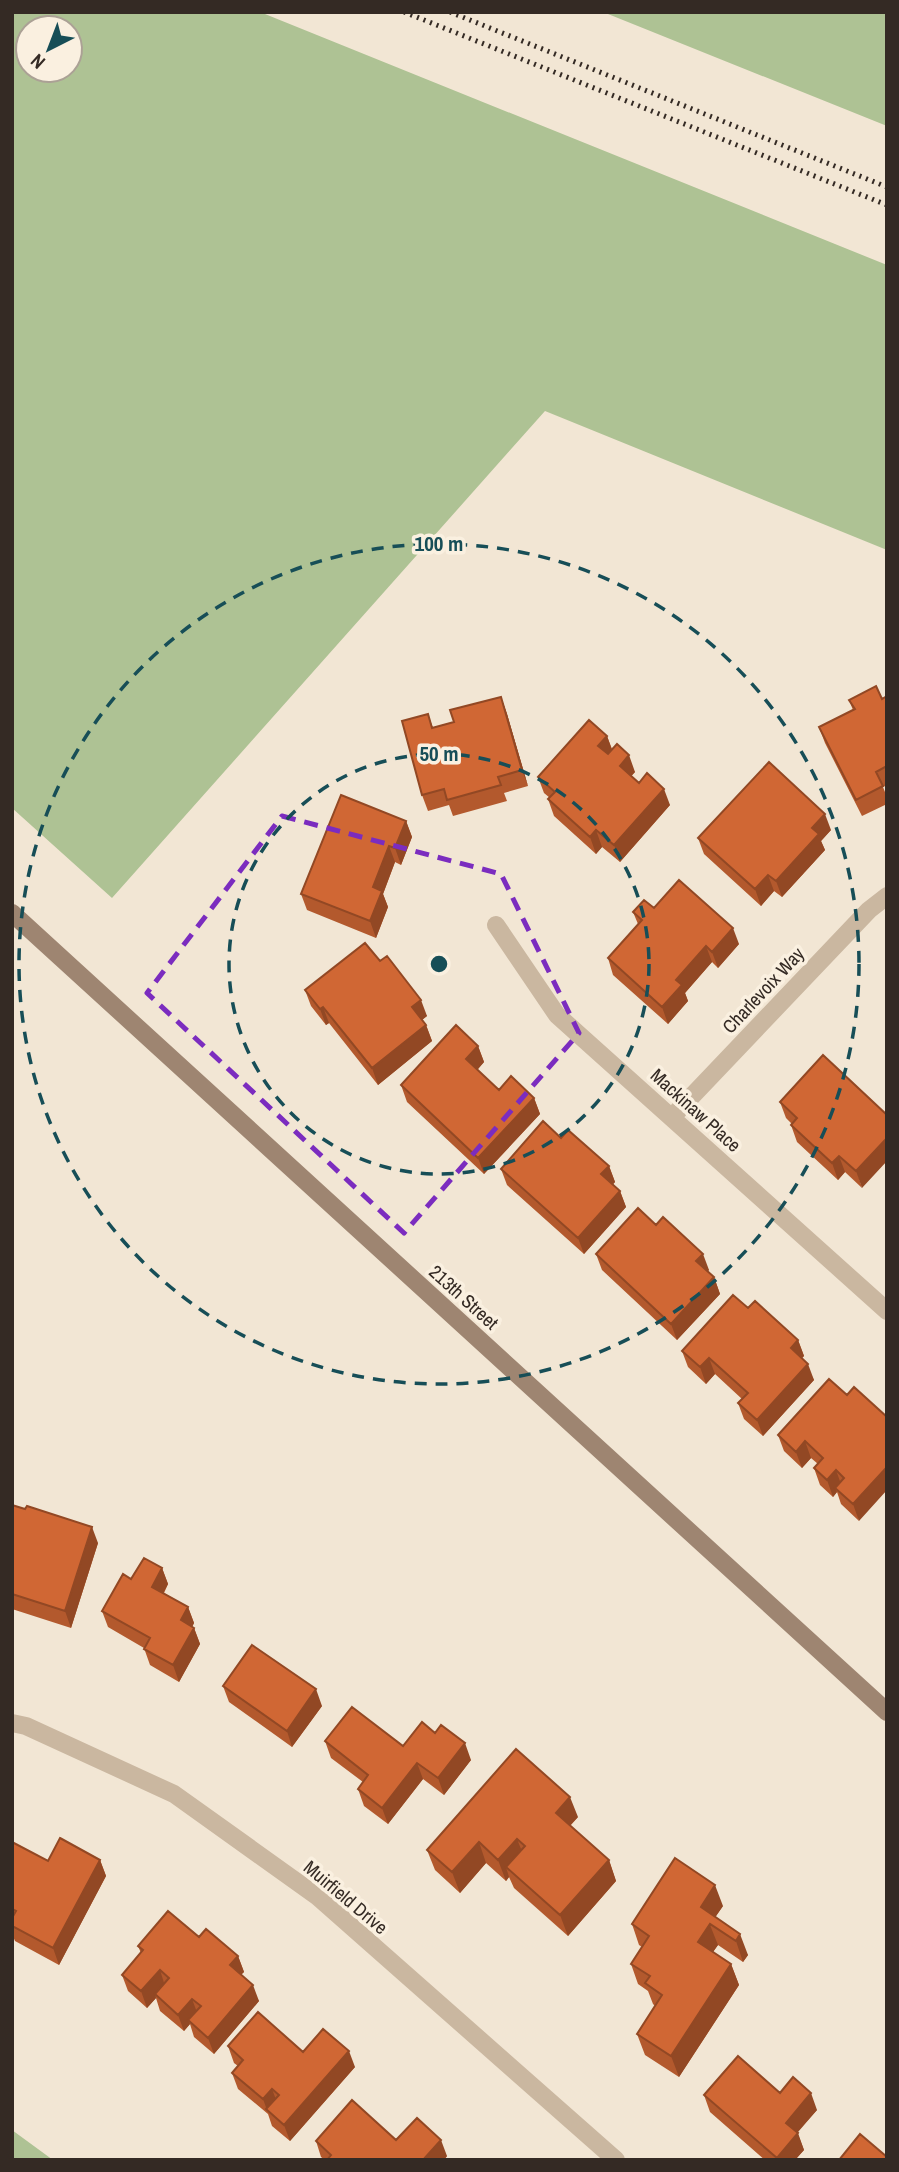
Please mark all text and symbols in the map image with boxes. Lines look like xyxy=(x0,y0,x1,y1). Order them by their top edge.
north arrow xyxy=(14,14,84,84)
text: N xyxy=(25,48,51,75)
text: 100 m xyxy=(415,529,463,558)
text: 50 m xyxy=(419,739,459,768)
street label: Charlevoix Way xyxy=(716,941,810,1039)
centre of rings xyxy=(427,952,451,976)
street label: Mackinaw Place xyxy=(645,1062,747,1158)
street label: 213th Street xyxy=(424,1259,505,1336)
street label: Muirfield Drive xyxy=(299,1854,393,1940)

